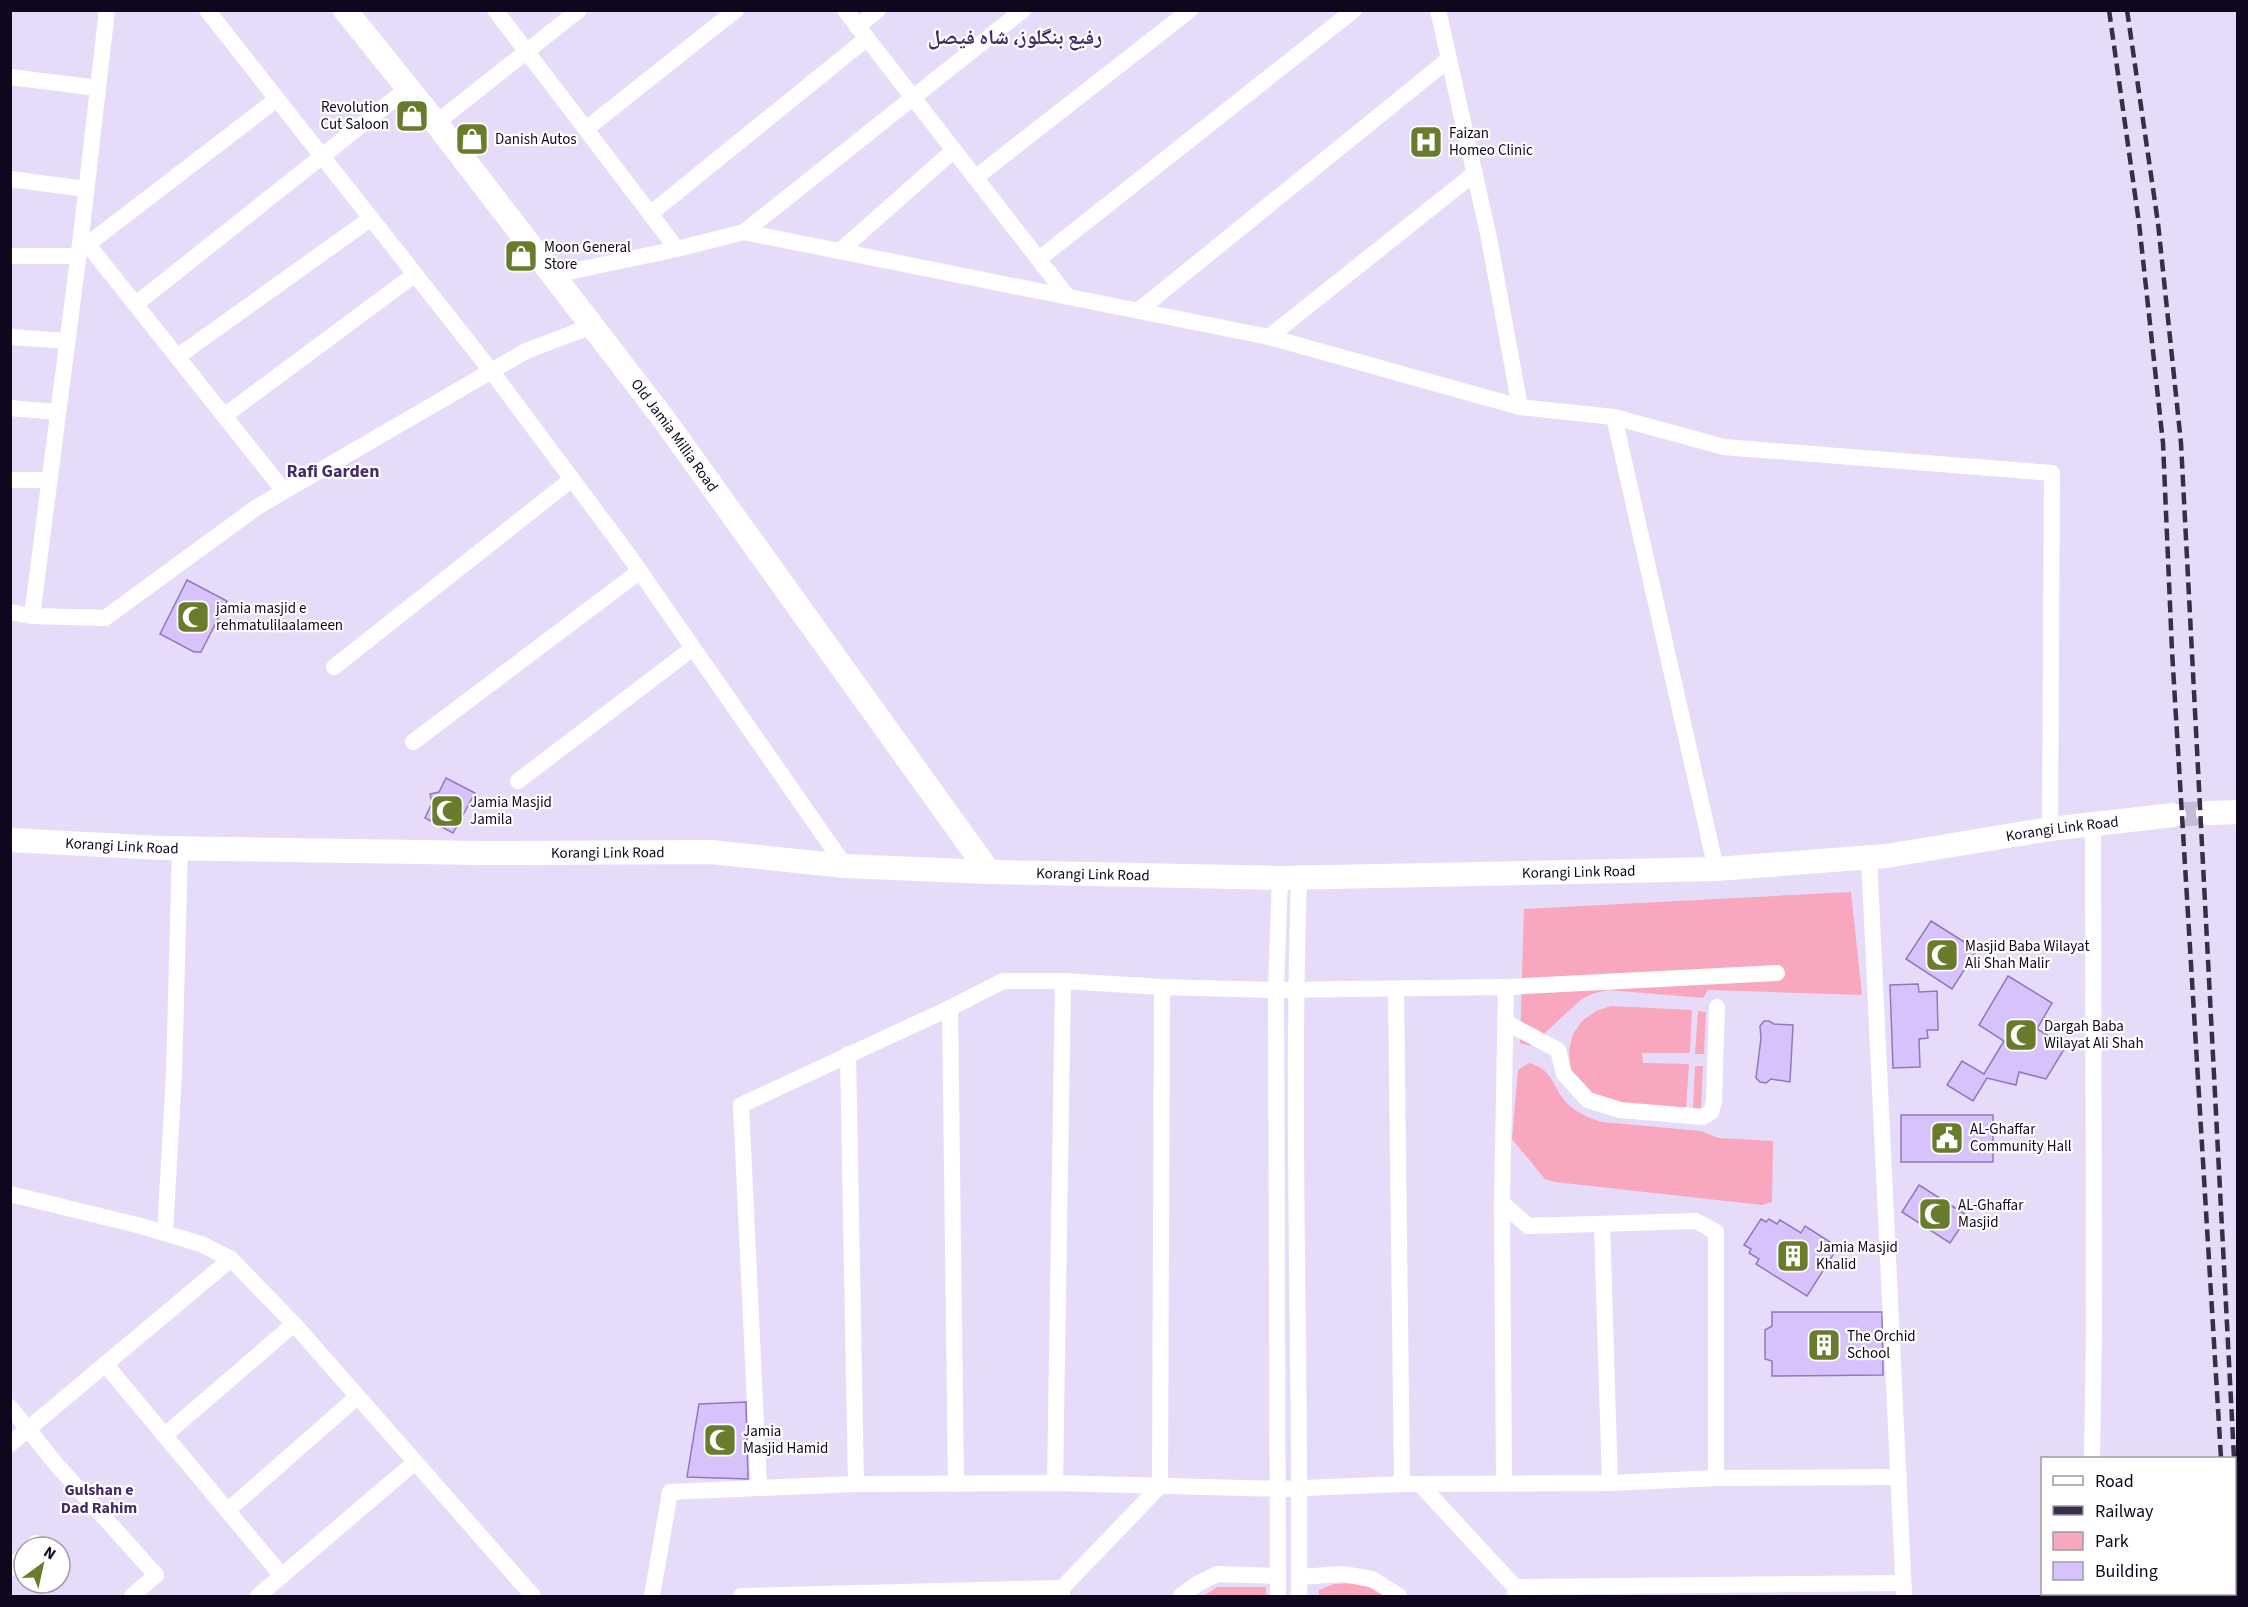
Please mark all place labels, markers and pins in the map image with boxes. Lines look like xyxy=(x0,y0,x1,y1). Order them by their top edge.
place label: Revolution Cut Saloon xyxy=(320,97,389,135)
shop icon: Revolution Cut Saloon xyxy=(394,98,430,134)
shop icon: Danish Autos xyxy=(454,121,490,157)
place label: Faizan Homeo Clinic xyxy=(1449,123,1533,161)
hospital icon: Faizan Homeo Clinic xyxy=(1408,124,1444,160)
place label: Danish Autos xyxy=(495,129,577,150)
place label: Moon General Store xyxy=(544,237,631,275)
shop icon: Moon General Store xyxy=(503,238,539,274)
place label: jamia masjid e rehmatulilaalameen xyxy=(215,598,343,636)
mosque icon: jamia masjid e rehmatulilaalameen xyxy=(175,599,211,635)
place label: Jamia Masjid Jamila xyxy=(470,792,552,830)
mosque icon: Jamia Masjid Jamila xyxy=(429,793,465,829)
place label: Masjid Baba Wilayat Ali Shah Malir xyxy=(1965,936,2090,974)
mosque icon: Masjid Baba Wilayat Ali Shah Malir xyxy=(1924,937,1960,973)
place label: Dargah Baba Wilayat Ali Shah xyxy=(2044,1016,2144,1054)
mosque icon: Dargah Baba Wilayat Ali Shah xyxy=(2003,1017,2039,1053)
place label: AL-Ghaffar Community Hall xyxy=(1970,1119,2072,1157)
public building icon: AL-Ghaffar Community Hall xyxy=(1929,1120,1965,1156)
place label: AL-Ghaffar Masjid xyxy=(1958,1195,2024,1233)
mosque icon: AL-Ghaffar Masjid xyxy=(1917,1196,1953,1232)
place label: Jamia Masjid Khalid xyxy=(1816,1237,1898,1275)
building icon: Jamia Masjid Khalid xyxy=(1775,1238,1811,1274)
place label: The Orchid School xyxy=(1847,1326,1916,1364)
building icon: The Orchid School xyxy=(1806,1327,1842,1363)
place label: Jamia Masjid Hamid xyxy=(743,1421,828,1459)
mosque icon: Jamia Masjid Hamid xyxy=(702,1422,738,1458)

